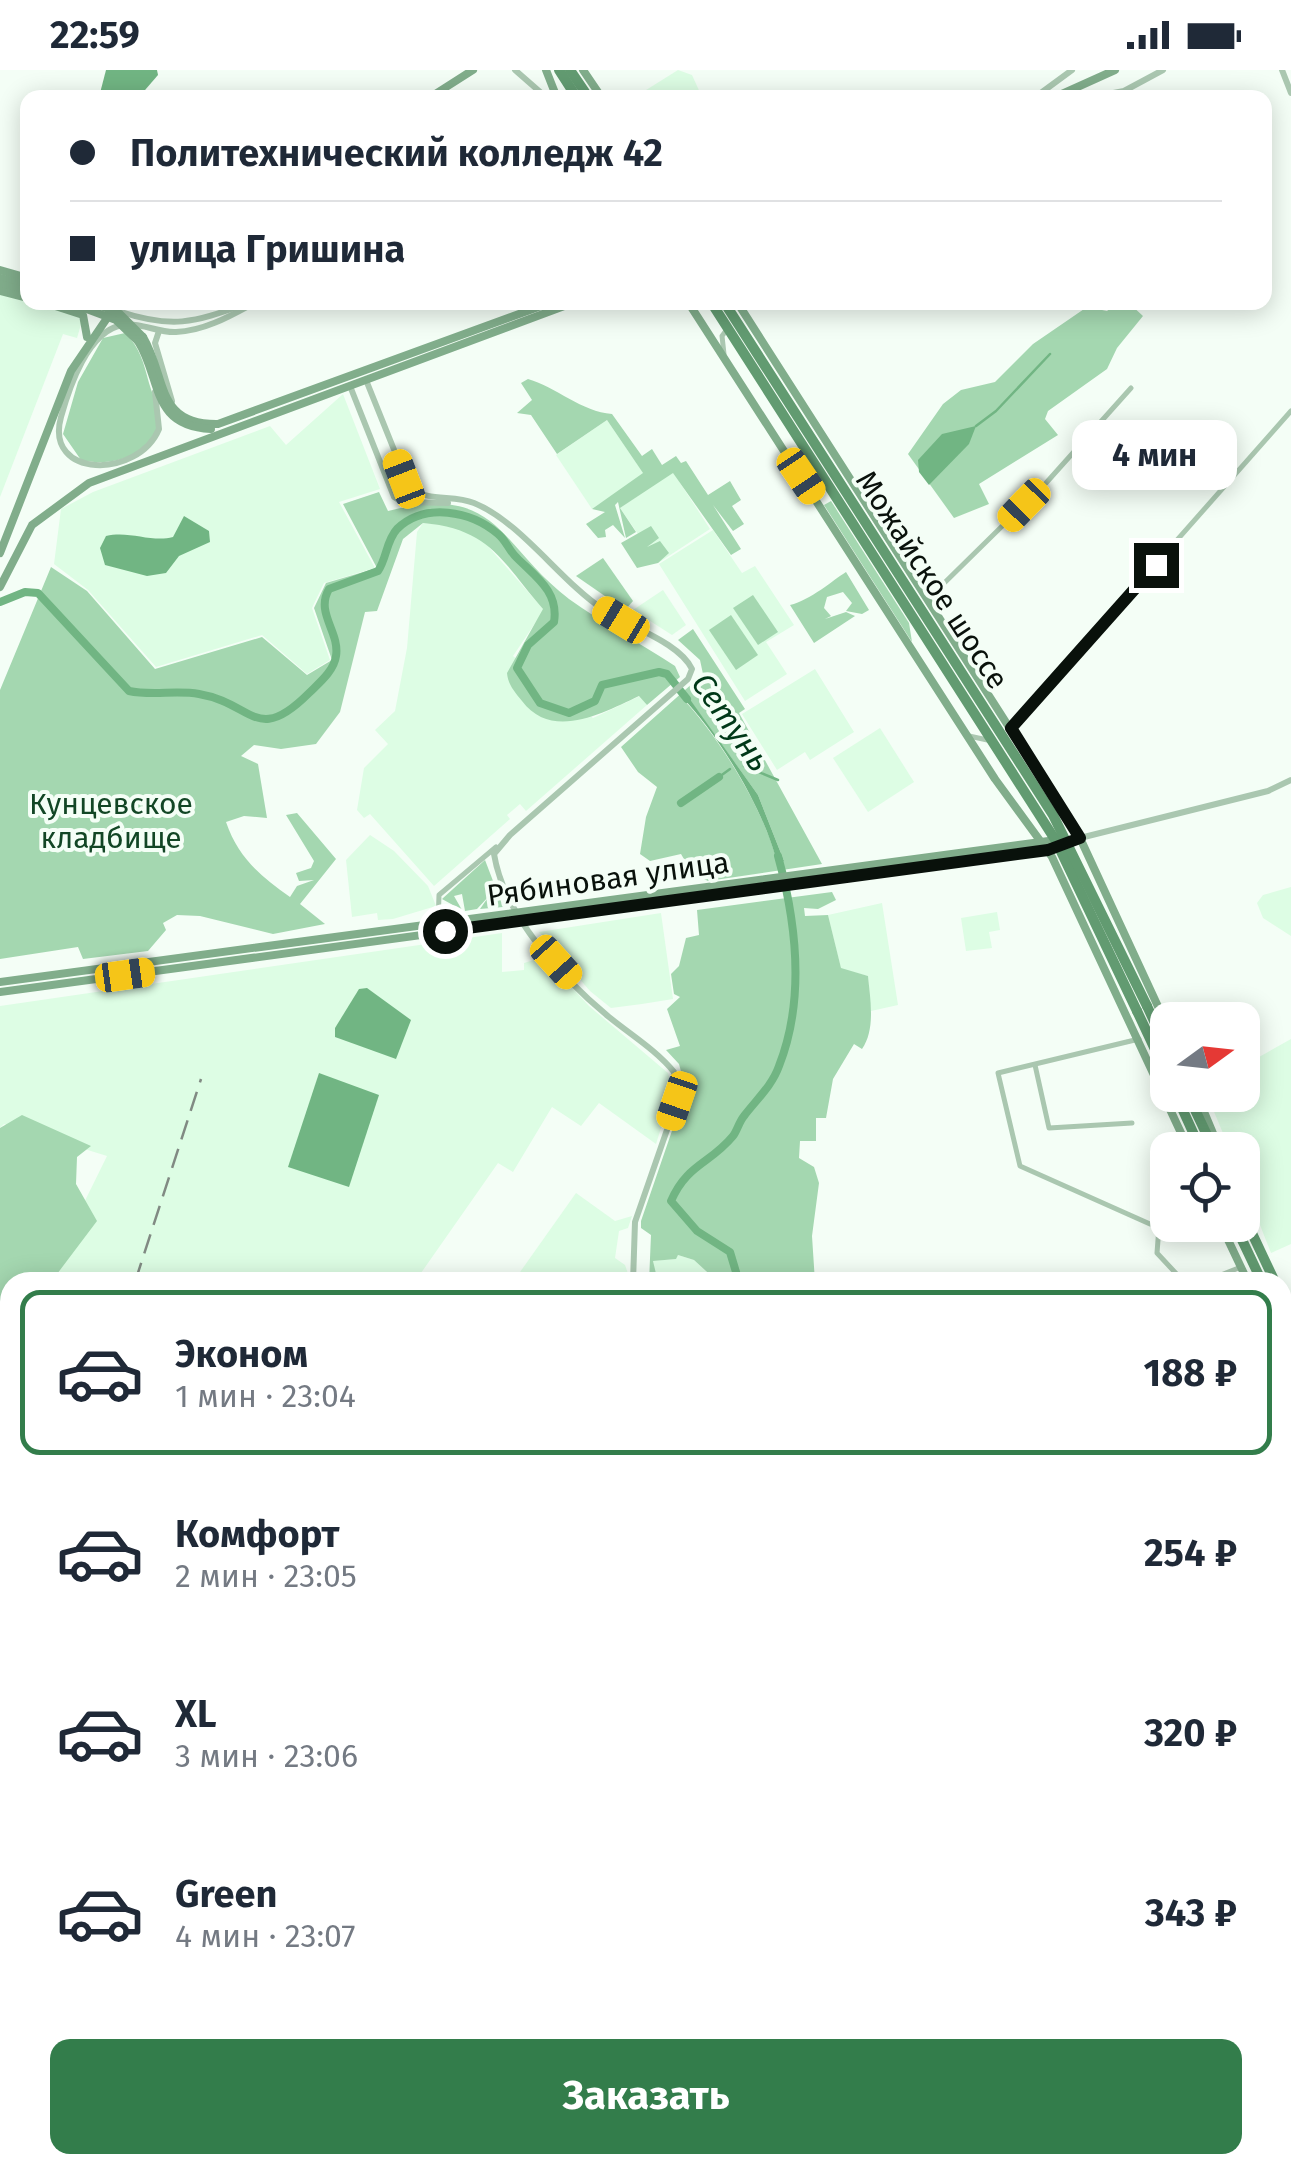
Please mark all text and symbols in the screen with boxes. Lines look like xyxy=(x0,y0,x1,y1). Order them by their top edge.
text: 22:59 xyxy=(50,12,140,58)
text: Политехнический колледж 42 xyxy=(130,130,663,176)
text: улица Гришина xyxy=(130,226,405,272)
callout: 4 мин xyxy=(1074,420,1238,490)
text: 4 мин xyxy=(1112,436,1197,474)
car xyxy=(772,443,830,509)
car xyxy=(379,446,429,512)
street label: Можайское шоссе xyxy=(848,464,1016,696)
car xyxy=(992,473,1056,537)
route end xyxy=(1134,543,1179,588)
car xyxy=(588,592,654,648)
water label: Сетунь xyxy=(684,666,778,778)
park label: Кунцевское кладбище xyxy=(29,786,193,856)
street label: Рябиновая улица xyxy=(485,844,731,914)
route start xyxy=(423,909,468,954)
car xyxy=(525,930,587,994)
car xyxy=(93,956,157,994)
north arrow xyxy=(1150,1002,1260,1112)
map controls xyxy=(1150,1002,1260,1242)
car xyxy=(653,1068,701,1134)
button: locate xyxy=(1150,1132,1260,1242)
icon: car xyxy=(55,1328,145,1418)
text: Эконом xyxy=(175,1331,308,1377)
text: 188 ₽ xyxy=(1144,1350,1237,1396)
text: 1 мин · 23:04 xyxy=(175,1377,356,1415)
icon: car xyxy=(55,1508,145,1598)
text: Комфорт xyxy=(175,1511,339,1557)
text: 254 ₽ xyxy=(1144,1530,1237,1576)
text: 2 мин · 23:05 xyxy=(175,1557,357,1595)
icon: car xyxy=(55,1688,145,1778)
text: XL xyxy=(175,1691,217,1737)
text: 320 ₽ xyxy=(1144,1710,1237,1756)
text: 3 мин · 23:06 xyxy=(175,1737,358,1775)
icon: car xyxy=(55,1868,145,1958)
text: Green xyxy=(175,1871,278,1917)
text: 343 ₽ xyxy=(1145,1890,1237,1936)
text: 4 мин · 23:07 xyxy=(175,1917,356,1955)
button: Заказать xyxy=(50,2039,1242,2154)

